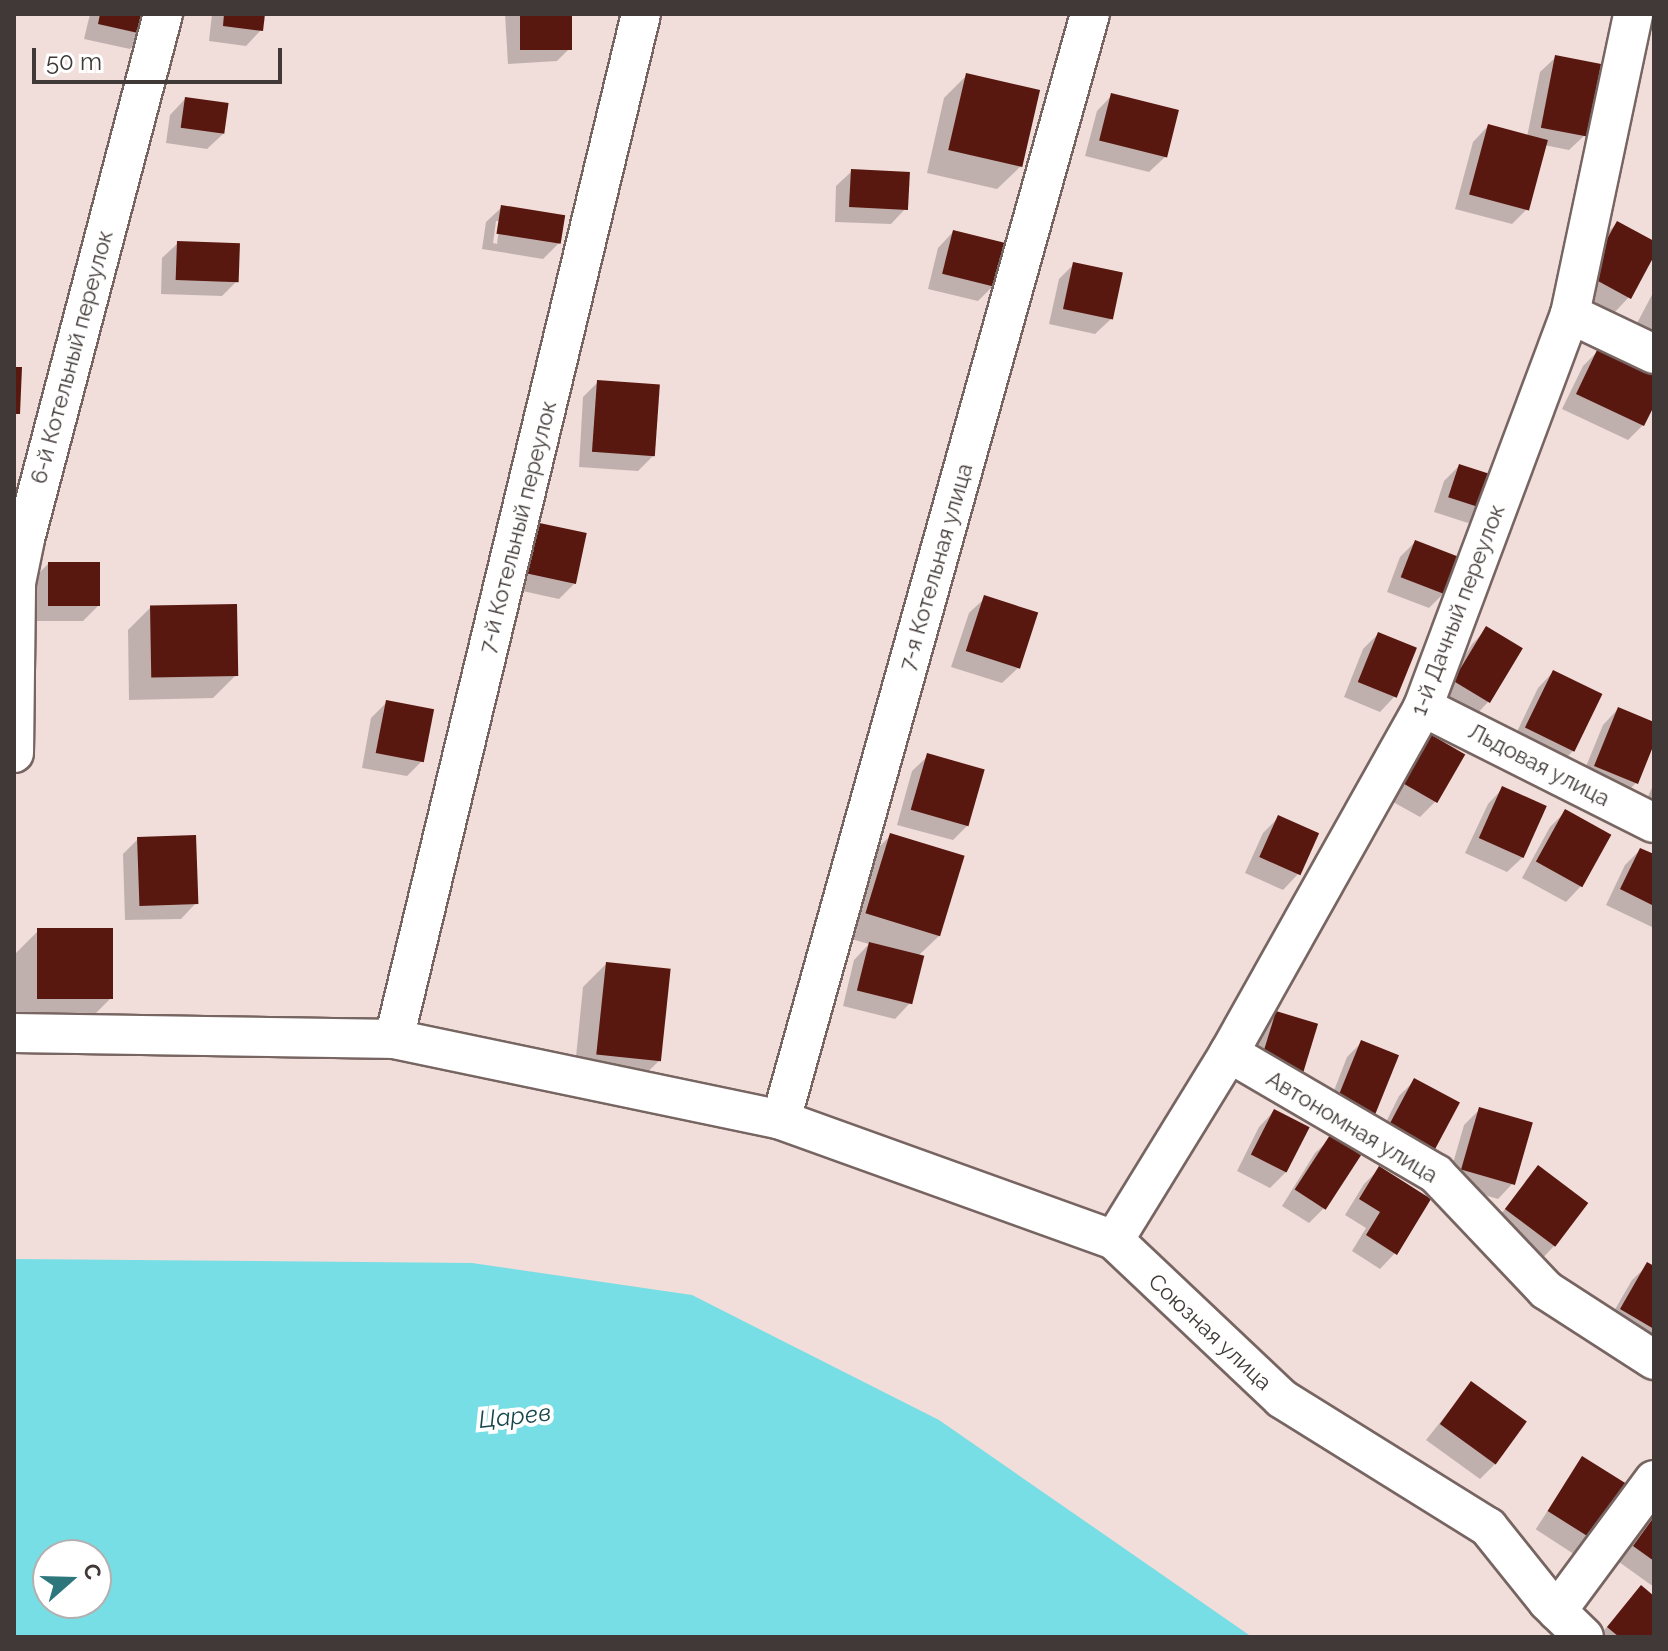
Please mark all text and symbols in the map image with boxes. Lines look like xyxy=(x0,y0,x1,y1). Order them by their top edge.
scale bar xyxy=(36,32,286,82)
text: 50 m xyxy=(46,47,102,76)
street label: 6-й Котельный переулок xyxy=(25,227,119,487)
street label: 7-й Котельный переулок xyxy=(474,398,562,656)
street label: 7-я Котельная улица xyxy=(894,460,978,674)
street label: 1-й Дачный переулок xyxy=(1406,501,1510,719)
street label: Льдовая улица xyxy=(1464,718,1614,812)
street label: Автономная улица xyxy=(1261,1065,1443,1189)
street label: Союзная улица xyxy=(1143,1268,1277,1396)
water label: Царев xyxy=(477,1398,553,1434)
north arrow xyxy=(32,1539,112,1619)
text: С xyxy=(78,1560,107,1583)

